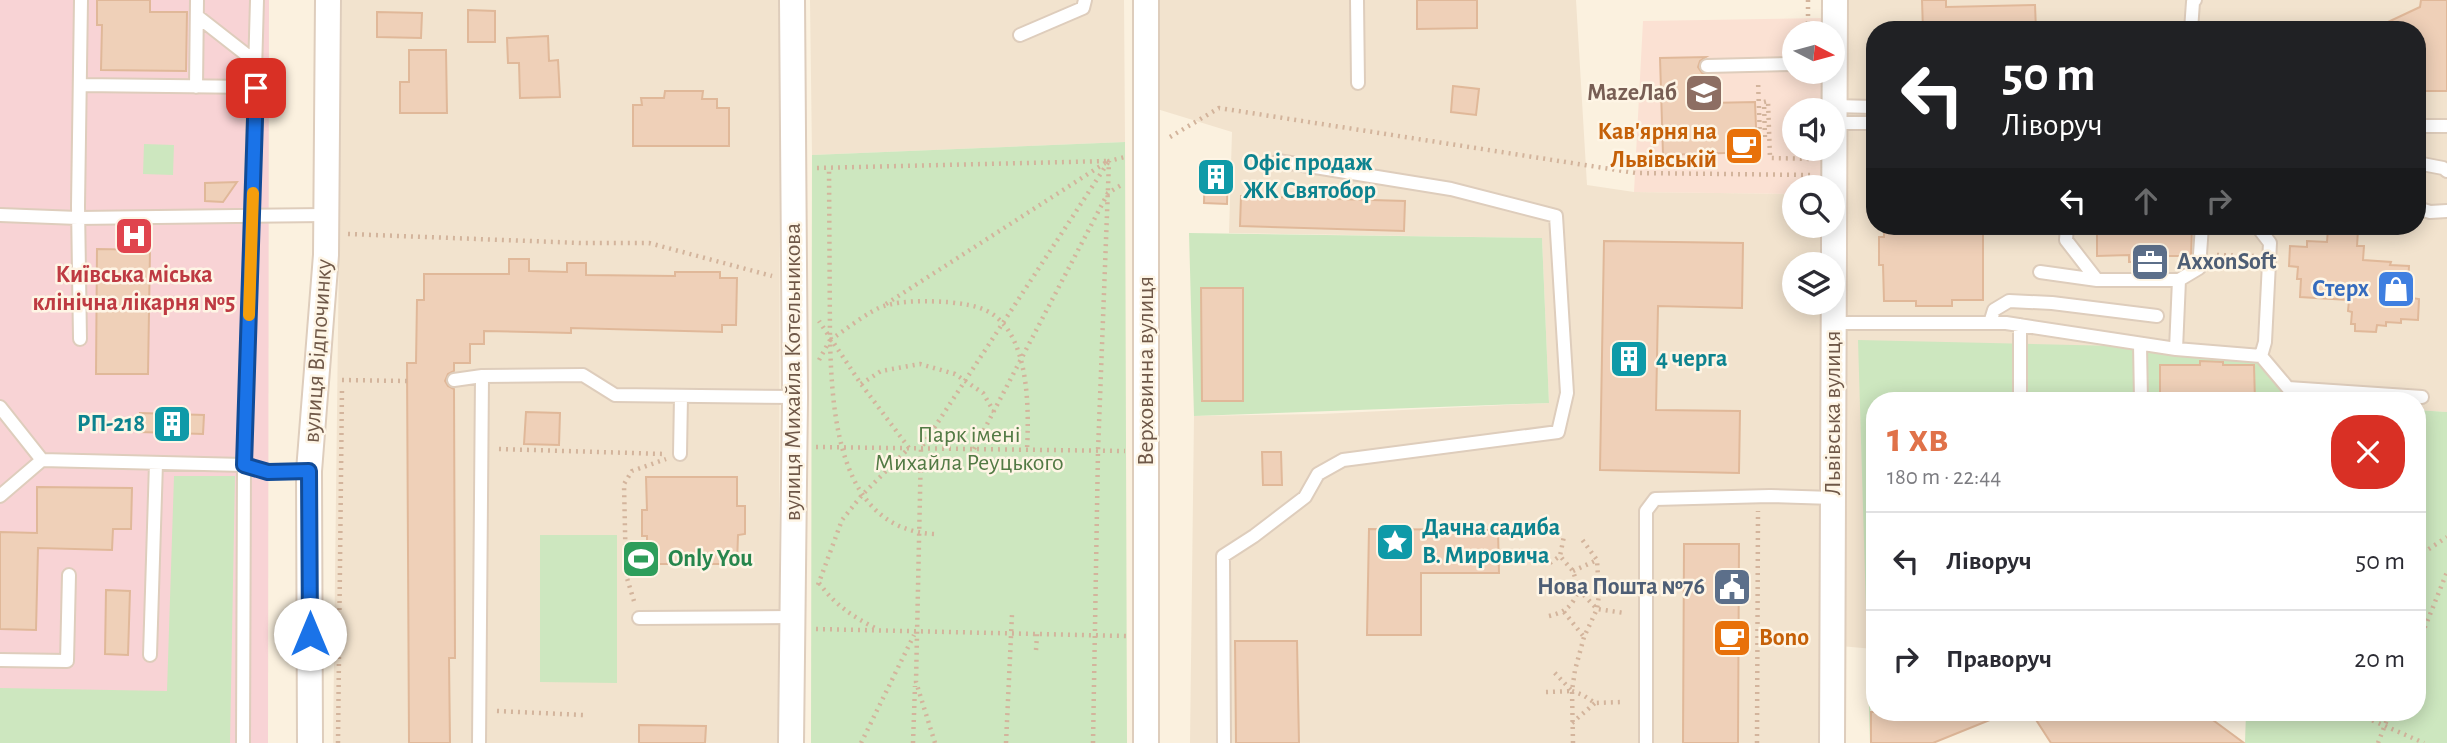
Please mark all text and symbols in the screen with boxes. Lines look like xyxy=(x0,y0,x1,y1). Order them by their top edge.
north arrow xyxy=(1782,21,1844,84)
map controls xyxy=(1782,21,1845,315)
icon: left xyxy=(1887,49,1978,140)
text: 50 m xyxy=(2002,51,2096,100)
pin xyxy=(226,58,286,118)
icon: arrive xyxy=(237,69,275,107)
school or university icon: MazeЛаб xyxy=(1683,72,1725,114)
place label: MazeЛаб xyxy=(1587,81,1677,105)
button: sound xyxy=(1782,98,1845,161)
text: Ліворуч xyxy=(2002,109,2103,141)
place label: Кав'ярня на Львівській xyxy=(1598,120,1717,172)
cafe icon: Кав'ярня на Львівській xyxy=(1723,125,1765,167)
place label: Офіс продаж ЖК Святобор xyxy=(1243,151,1376,203)
building icon: Офіс продаж ЖК Святобор xyxy=(1195,156,1237,198)
button: search xyxy=(1782,175,1845,238)
icon: left xyxy=(2054,182,2092,220)
icon: ahead xyxy=(2127,182,2165,220)
icon: right xyxy=(2200,182,2238,220)
hospital icon: Київська міська клінічна лікарня №5 xyxy=(113,215,155,257)
street label: вулиця Михайла Котельникова xyxy=(781,223,805,521)
office icon: AxxonSoft xyxy=(2129,241,2171,283)
place label: AxxonSoft xyxy=(2177,250,2276,274)
button: layers xyxy=(1782,252,1845,315)
street label: вулиця Відпочинку xyxy=(300,257,336,444)
place label: Київська міська клінічна лікарня №5 xyxy=(33,263,235,315)
shop icon: Стерх xyxy=(2375,268,2417,310)
street label: Верховинна вулиця xyxy=(1134,276,1158,466)
place label: Стерх xyxy=(2312,277,2369,301)
street label: Львівська вулиця xyxy=(1821,331,1845,495)
building icon: 4 черга xyxy=(1608,338,1650,380)
place label: 4 черга xyxy=(1656,347,1727,371)
building icon: РП-218 xyxy=(151,403,193,445)
place label: РП-218 xyxy=(77,412,145,436)
button: close xyxy=(2331,415,2405,489)
text: 1 хв xyxy=(1887,417,1949,459)
park label: Парк імені Михайла Реуцького xyxy=(874,423,1064,475)
text: 180 m · 22:44 xyxy=(1887,466,2001,489)
place label: Дачна садиба В. Мировича xyxy=(1422,516,1560,568)
place icon: Дачна садиба В. Мировича xyxy=(1374,521,1416,563)
sports icon: Only You xyxy=(620,538,662,580)
icon: left xyxy=(1887,542,1925,580)
place label: Only You xyxy=(668,547,753,571)
text: Ліворуч xyxy=(1946,548,2032,574)
text: 50 m xyxy=(2355,548,2405,574)
public building icon: Нова Пошта №76 xyxy=(1711,566,1753,608)
place label: Нова Пошта №76 xyxy=(1537,575,1705,599)
position arrow xyxy=(273,597,347,671)
cafe icon: Bono xyxy=(1711,617,1753,659)
place label: Bono xyxy=(1759,626,1809,650)
icon: right xyxy=(1887,640,1925,678)
text: Праворуч xyxy=(1946,646,2052,672)
text: 20 m xyxy=(2354,646,2405,672)

